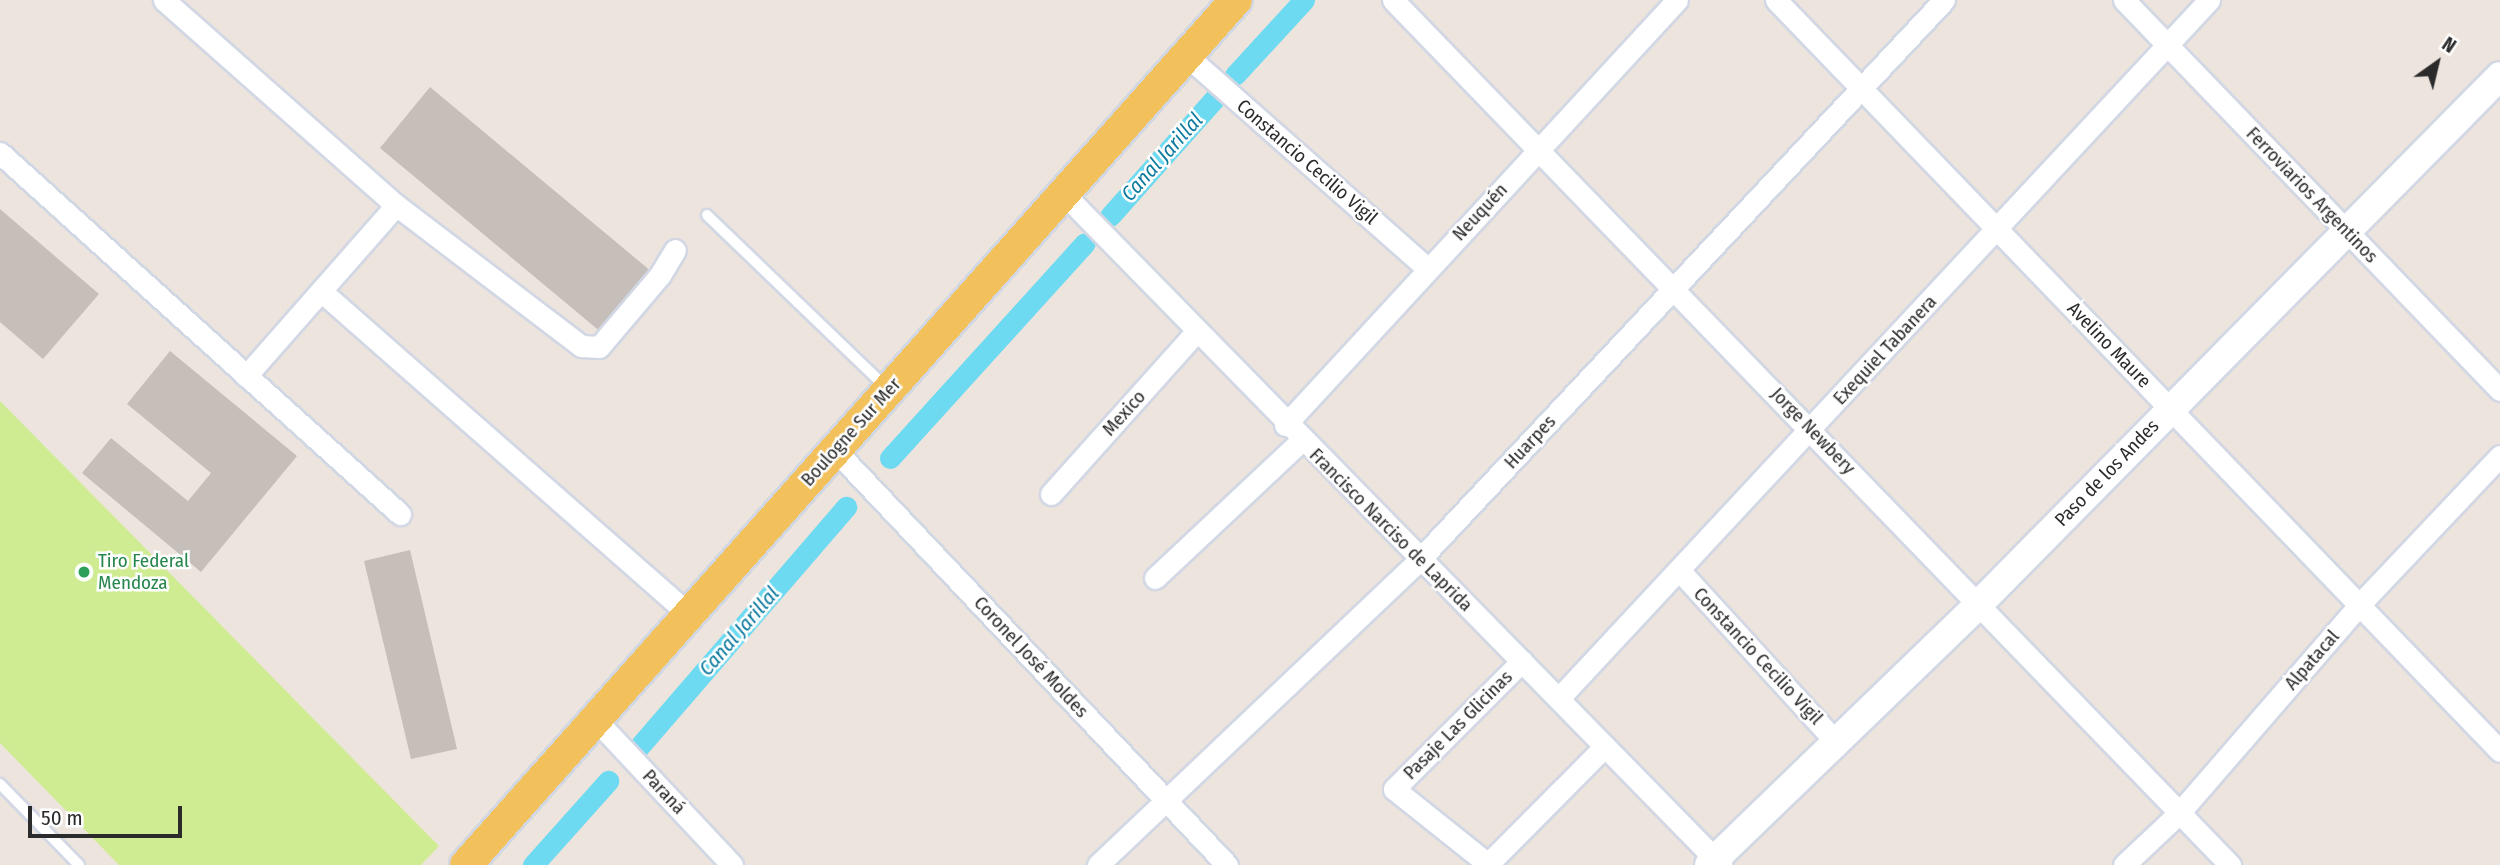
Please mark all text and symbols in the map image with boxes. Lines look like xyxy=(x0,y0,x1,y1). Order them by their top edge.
north arrow xyxy=(2402,28,2472,98)
text: N xyxy=(2438,32,2460,58)
street label: Constancio Cecilio Vigil xyxy=(1232,95,1382,229)
water label: Canal Jarillal xyxy=(1116,108,1208,206)
street label: Ferroviarios Argentinos xyxy=(2241,122,2383,268)
street label: Neuquén xyxy=(1448,178,1512,246)
street label: Exequiel Tabanera xyxy=(1828,291,1942,409)
street label: Avelino Maure xyxy=(2062,297,2156,393)
street label: Boulogne Sur Mer xyxy=(796,373,906,491)
street label: Jorge Newbery xyxy=(1766,383,1860,479)
street label: Mexico xyxy=(1098,385,1150,441)
street label: Huarpes xyxy=(1499,410,1561,474)
street label: Paso de los Andes xyxy=(2050,415,2164,531)
street label: Francisco Narciso de Laprida xyxy=(1305,444,1477,616)
place label: Tiro Federal Mendoza xyxy=(98,550,189,594)
marker: Tiro Federal Mendoza xyxy=(76,564,92,580)
water label: Canal Jarillal xyxy=(693,581,785,681)
street label: Constancio Cecilio Vigil xyxy=(1689,583,1827,729)
street label: Coronel José Moldes xyxy=(969,592,1093,722)
street label: Alpatacal xyxy=(2280,625,2344,695)
street label: Pasaje Las Glicinas xyxy=(1399,666,1517,784)
street label: Paraná xyxy=(638,765,690,819)
scale bar xyxy=(32,792,186,836)
text: 50 m xyxy=(41,805,83,831)

